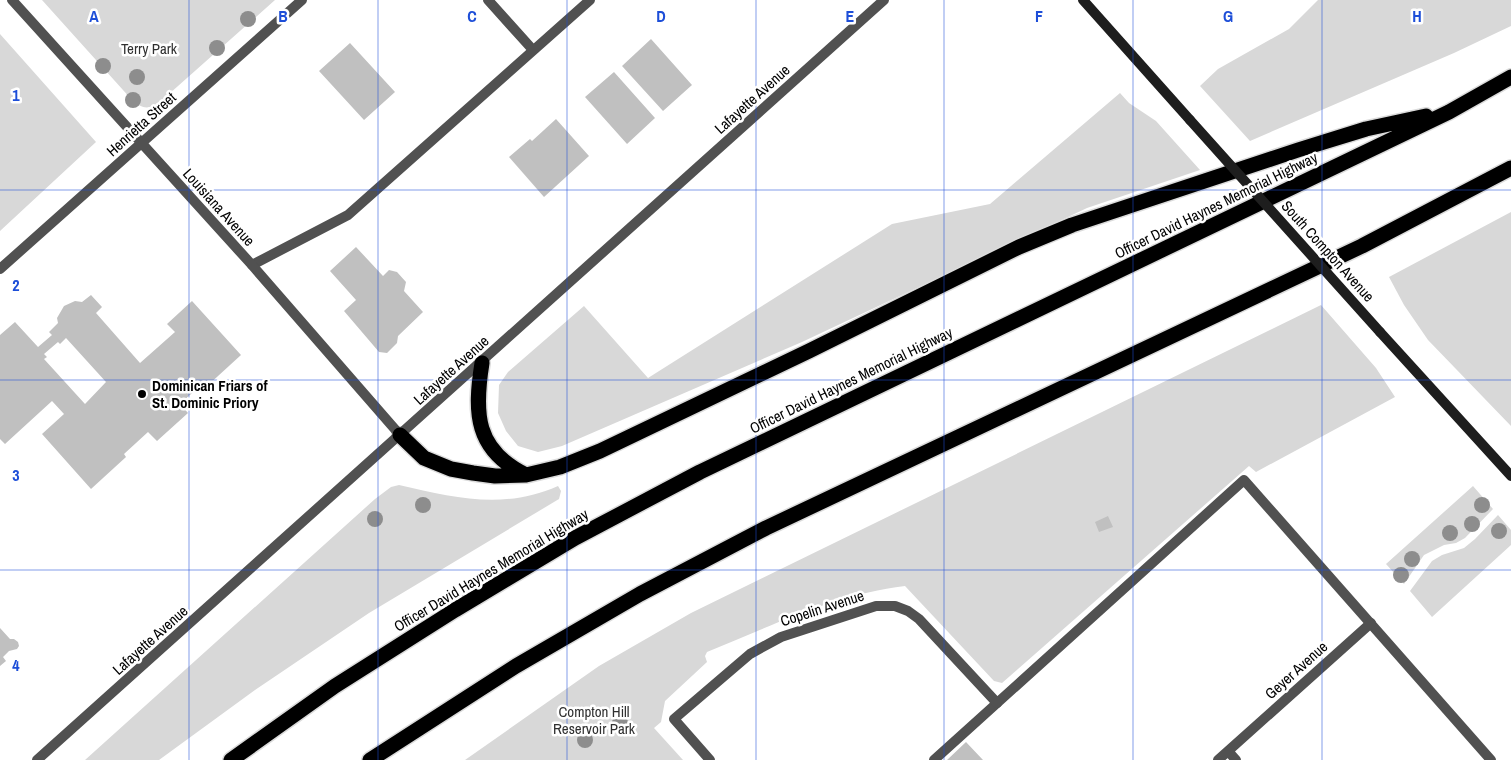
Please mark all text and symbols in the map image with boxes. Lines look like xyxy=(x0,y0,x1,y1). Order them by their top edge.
text: A xyxy=(89,5,99,27)
text: B xyxy=(278,5,288,27)
text: C xyxy=(467,5,477,27)
text: D xyxy=(656,5,666,27)
text: E xyxy=(846,5,855,27)
text: F xyxy=(1035,5,1043,27)
text: G xyxy=(1223,5,1233,27)
text: H xyxy=(1412,5,1422,27)
park label: Terry Park xyxy=(121,38,178,59)
street label: Lafayette Avenue xyxy=(710,59,794,139)
text: 1 xyxy=(12,84,20,106)
street label: Henrietta Street xyxy=(102,87,181,161)
street label: Officer David Haynes Memorial Highway xyxy=(1111,146,1322,263)
street label: Louisiana Avenue xyxy=(178,163,260,251)
street label: South Compton Avenue xyxy=(1277,196,1379,306)
text: 2 xyxy=(12,274,20,296)
street label: Officer David Haynes Memorial Highway xyxy=(746,321,957,438)
street label: Lafayette Avenue xyxy=(409,330,493,410)
place label: Dominican Friars of St. Dominic Priory xyxy=(152,375,268,413)
marker: Dominican Friars of St. Dominic Priory xyxy=(136,388,148,400)
text: 3 xyxy=(12,464,20,486)
street label: Officer David Haynes Memorial Highway xyxy=(390,503,593,637)
street label: Copelin Avenue xyxy=(778,585,867,631)
street label: Lafayette Avenue xyxy=(108,600,192,680)
street label: Geyer Avenue xyxy=(1260,636,1332,704)
text: 4 xyxy=(12,654,20,676)
park label: Compton Hill Reservoir Park xyxy=(553,701,636,739)

